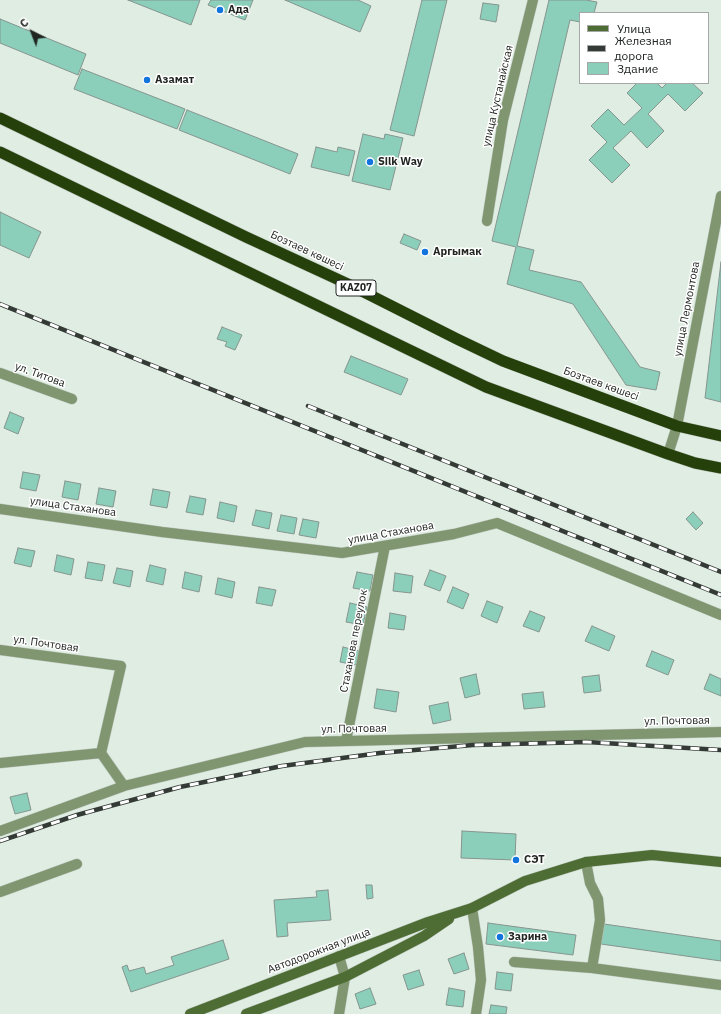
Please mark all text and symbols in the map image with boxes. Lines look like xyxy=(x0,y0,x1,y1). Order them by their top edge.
place label: Ада xyxy=(228,3,249,17)
marker: Ада xyxy=(215,5,225,15)
north arrow xyxy=(12,12,52,52)
legend xyxy=(579,12,709,84)
text: С xyxy=(17,15,31,31)
text: Улица xyxy=(617,21,651,36)
text: Железная дорога xyxy=(614,33,672,63)
street label: улица Кустанайская xyxy=(480,44,516,148)
text: Здание xyxy=(617,61,658,76)
place label: Азамат xyxy=(155,73,194,87)
marker: Азамат xyxy=(142,75,152,85)
place label: Silk Way xyxy=(378,155,423,169)
marker: Silk Way xyxy=(365,157,375,167)
street label: Бозтаев көшесі xyxy=(268,228,346,274)
place label: Аргымак xyxy=(433,245,482,259)
marker: Аргымак xyxy=(420,247,430,257)
street label: улица Лермонтова xyxy=(671,260,703,358)
road number: KAZ07 xyxy=(336,280,376,296)
street label: ул. Титова xyxy=(13,360,67,390)
street label: Бозтаев көшесі xyxy=(561,364,641,404)
street label: улица Стаханова xyxy=(29,494,117,520)
street label: улица Стаханова xyxy=(347,519,435,547)
street label: Стаханова переулок xyxy=(338,588,370,694)
street label: ул. Почтовая xyxy=(12,633,80,655)
street label: ул. Почтовая xyxy=(644,714,710,728)
street label: ул. Почтовая xyxy=(321,722,387,736)
place label: СЭТ xyxy=(524,853,545,867)
marker: СЭТ xyxy=(511,855,521,865)
street label: Автодорожная улица xyxy=(266,925,372,977)
place label: Зарина xyxy=(508,930,547,944)
marker: Зарина xyxy=(495,932,505,942)

